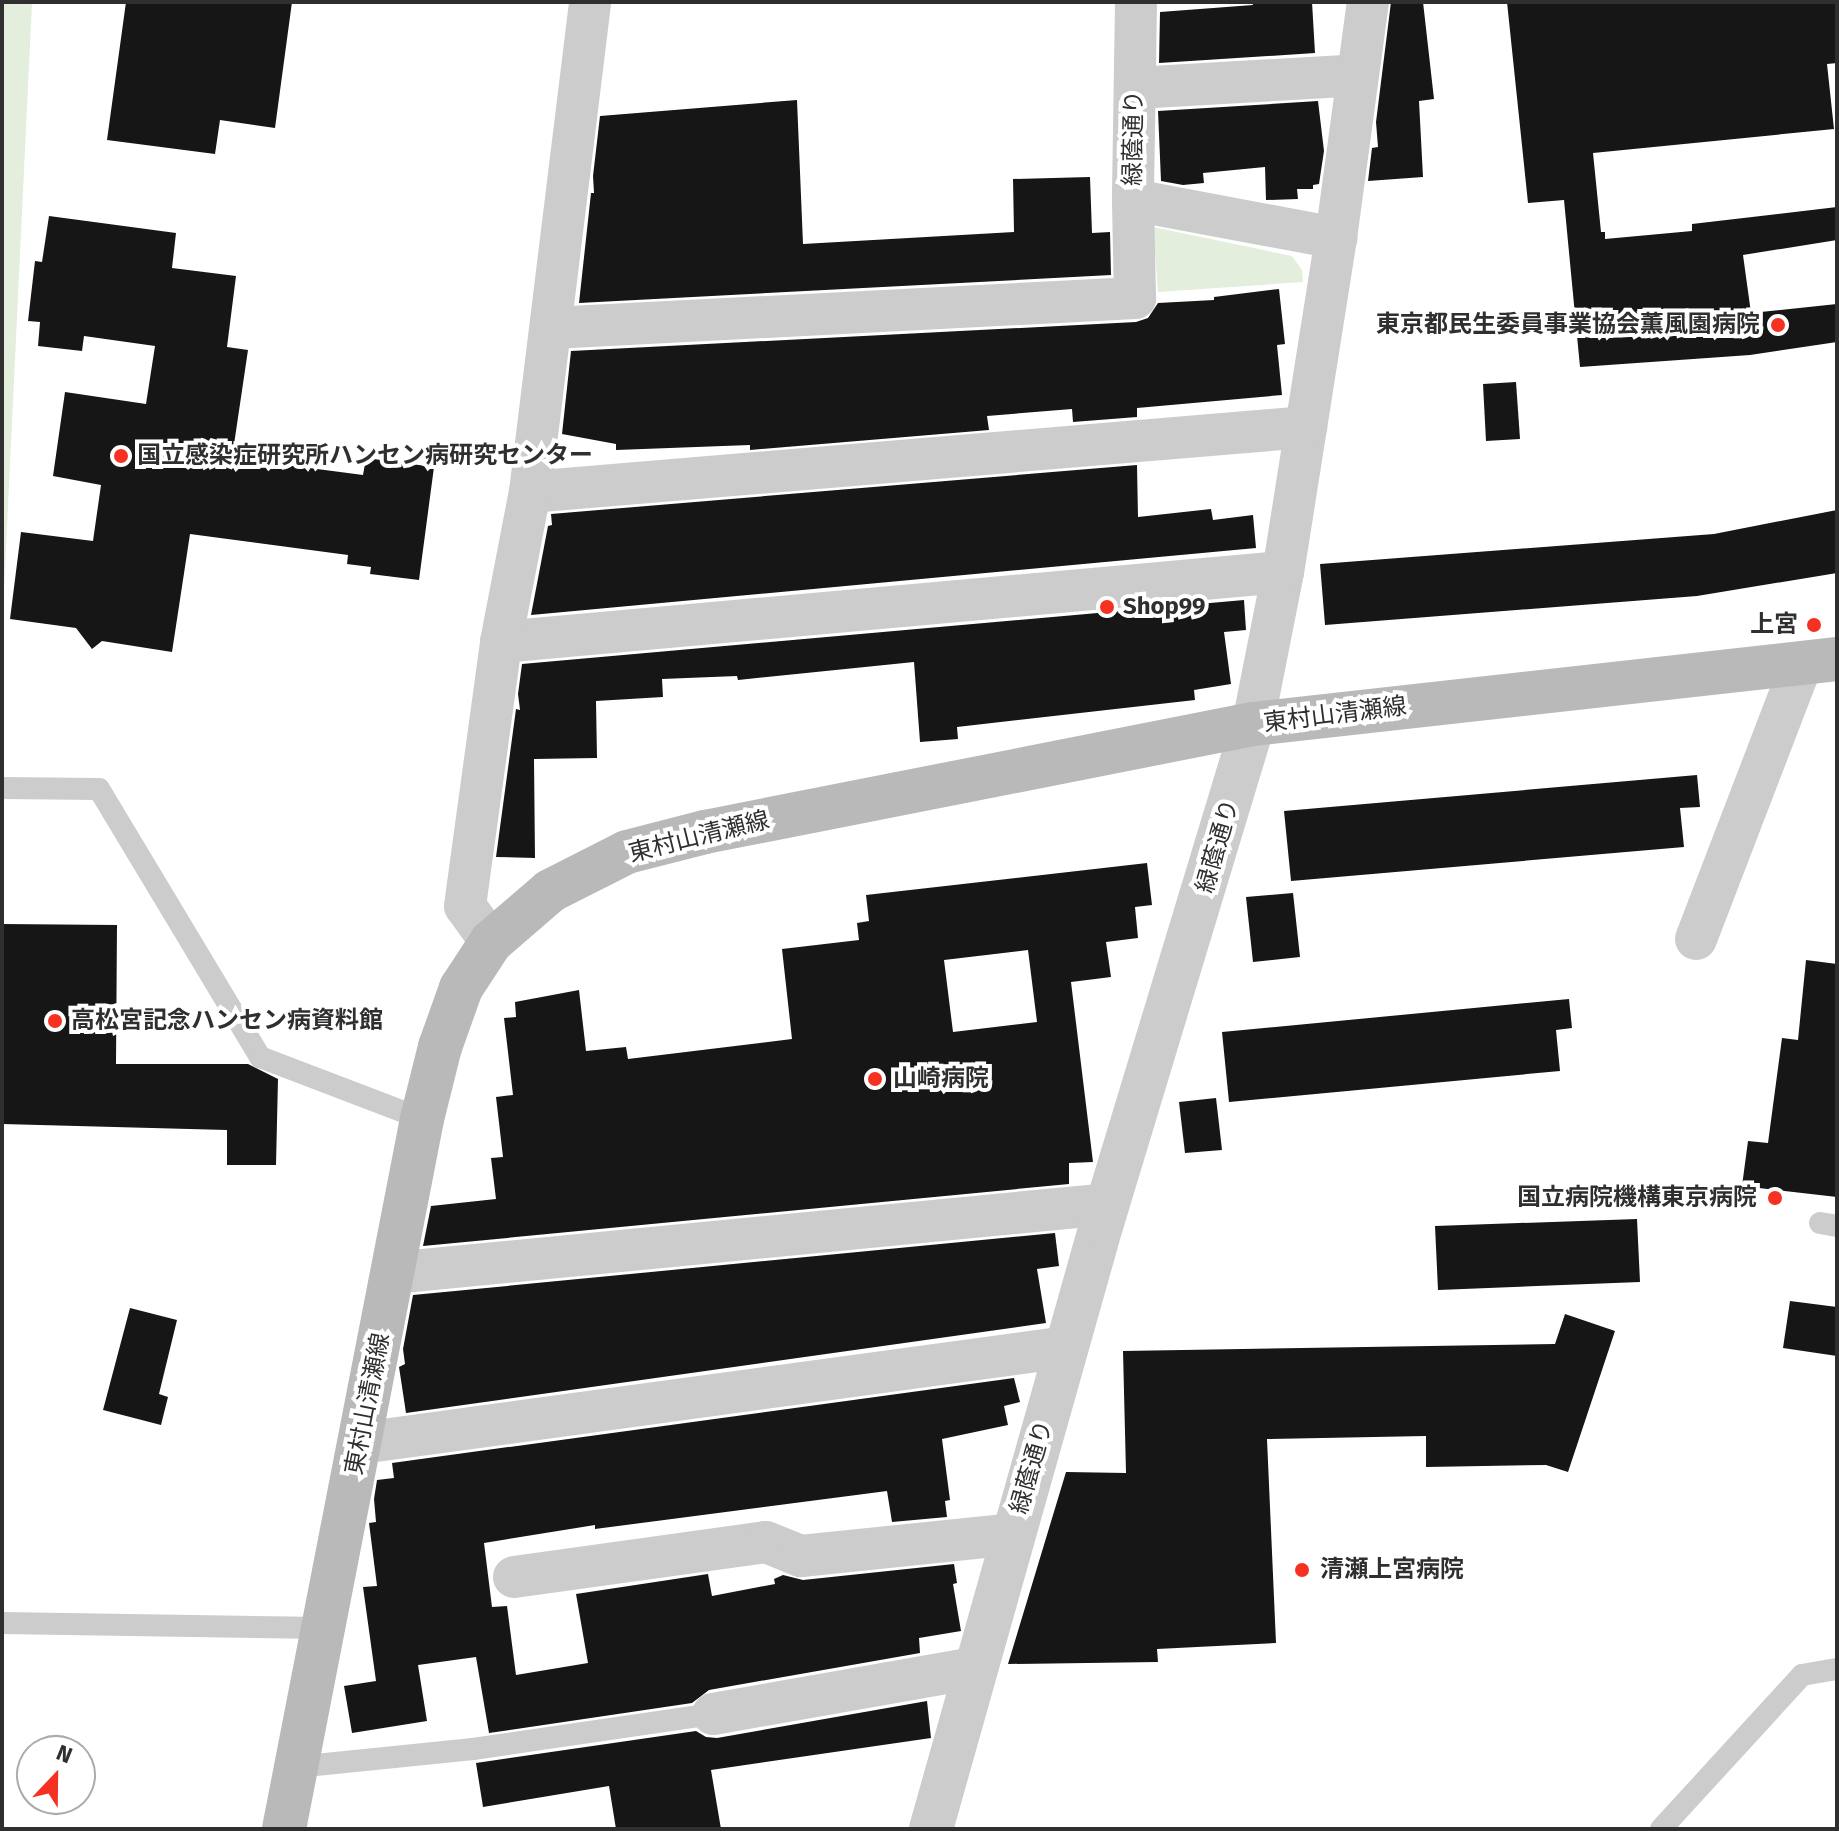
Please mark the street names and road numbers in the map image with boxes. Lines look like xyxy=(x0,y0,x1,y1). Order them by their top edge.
street label: 緑蔭通り xyxy=(1119,90,1149,186)
street label: 東村山清瀬線 xyxy=(1262,692,1408,738)
street label: 緑蔭通り xyxy=(1191,796,1245,896)
street label: 東村山清瀬線 xyxy=(626,806,772,868)
street label: 東村山清瀬線 xyxy=(340,1331,396,1477)
street label: 緑蔭通り xyxy=(1005,1417,1059,1517)

